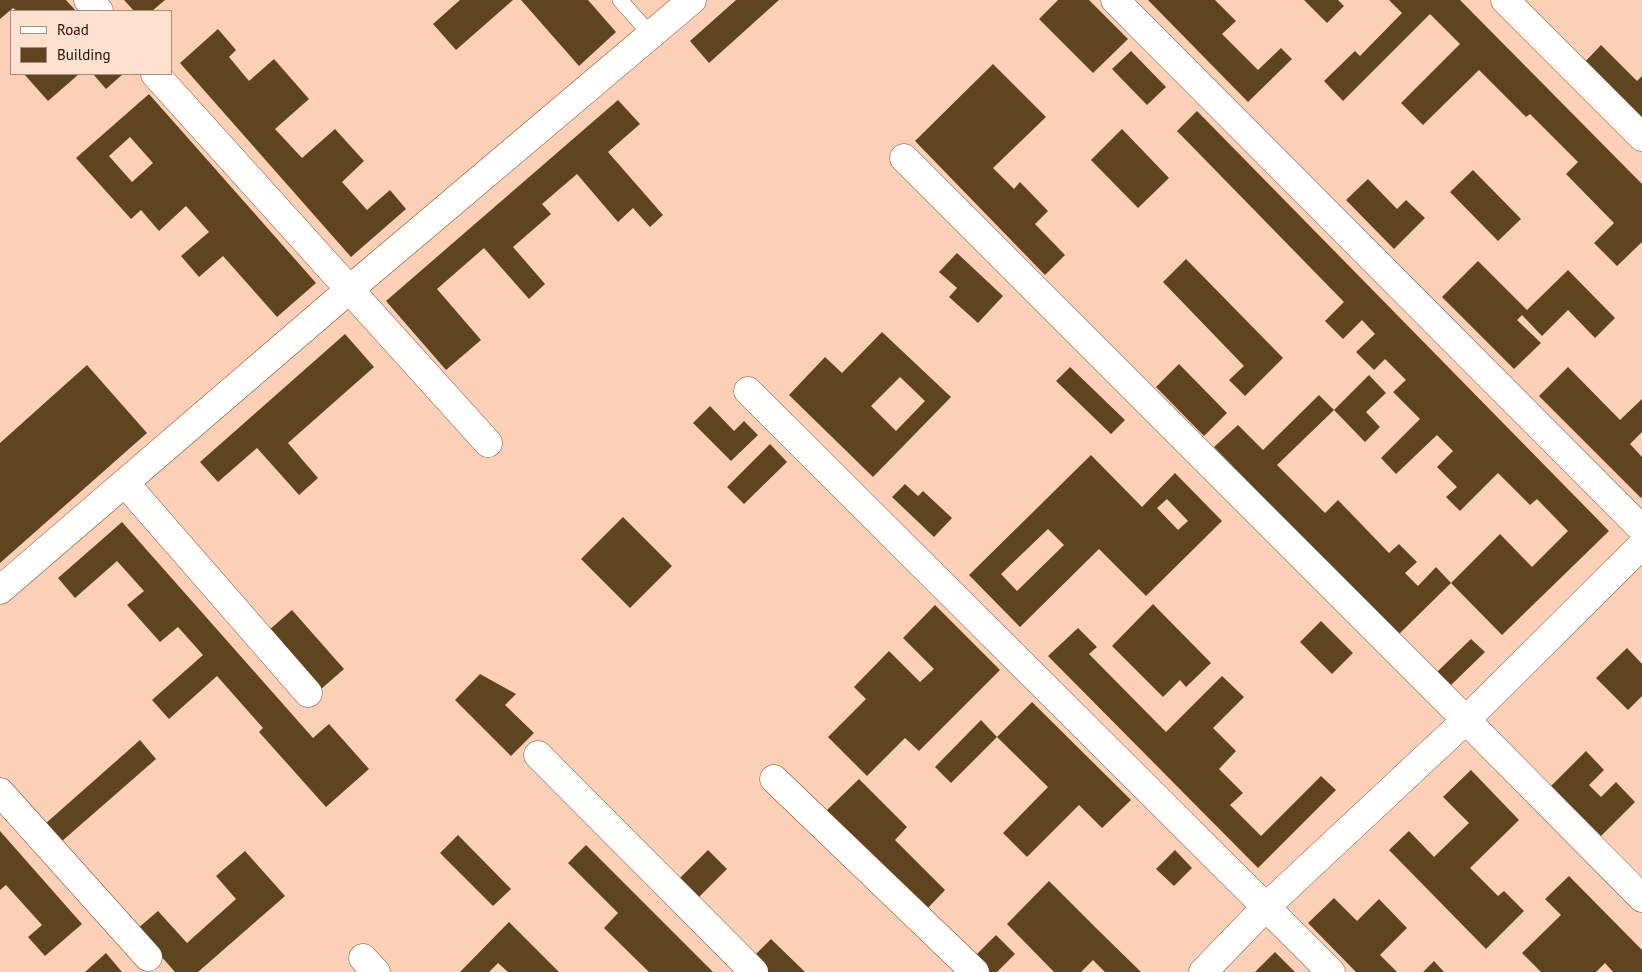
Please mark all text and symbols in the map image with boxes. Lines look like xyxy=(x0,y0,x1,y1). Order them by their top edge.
legend xyxy=(10,10,172,75)
text: Road xyxy=(57,20,89,39)
text: Building xyxy=(57,45,111,64)

